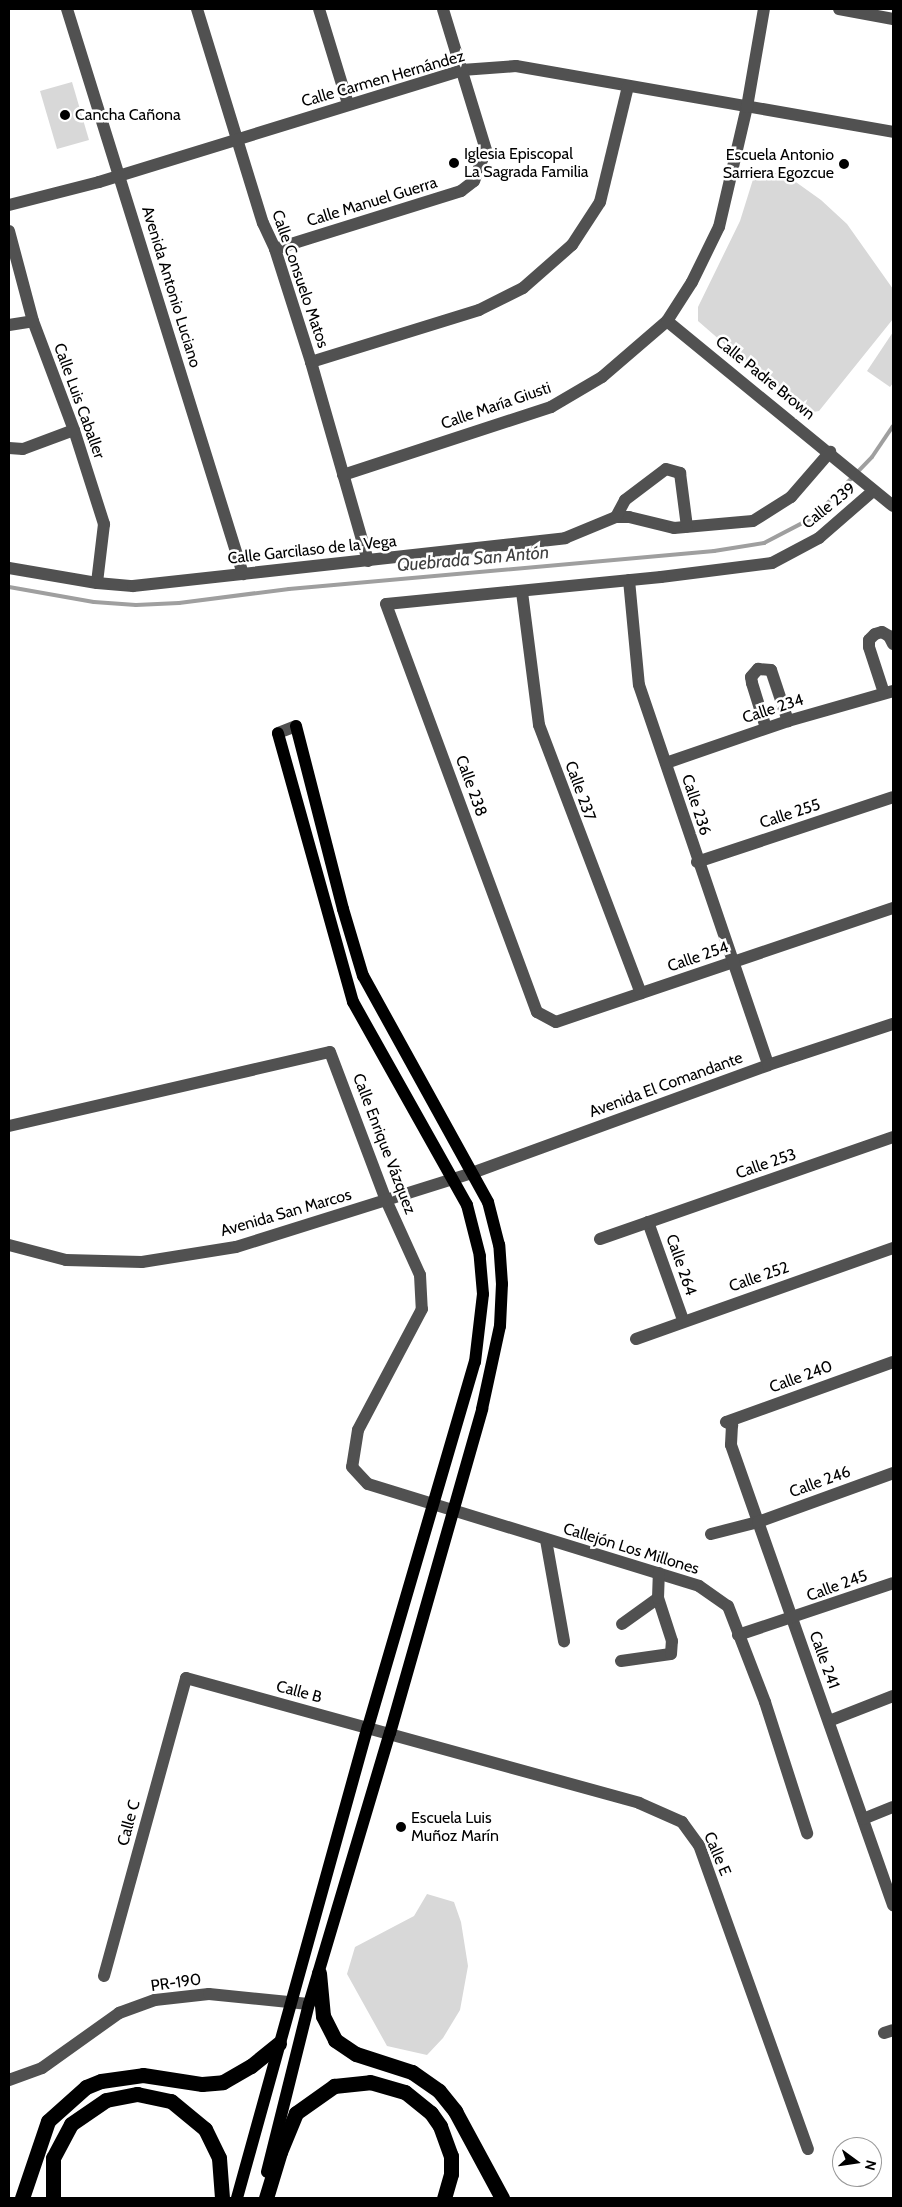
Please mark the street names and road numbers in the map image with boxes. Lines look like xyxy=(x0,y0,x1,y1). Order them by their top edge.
street label: Calle Carmen Hernández xyxy=(299,47,467,111)
street label: Calle Manuel Guerra xyxy=(305,173,439,231)
street label: Avenida Antonio Luciano xyxy=(137,204,205,370)
street label: Calle Consuelo Matos xyxy=(267,207,333,351)
street label: Calle Padre Brown xyxy=(711,332,819,424)
street label: Calle Luis Caballer xyxy=(49,341,109,461)
street label: Calle María Giusti xyxy=(439,378,553,434)
street label: Calle 239 xyxy=(799,479,859,533)
street label: Calle Garcilaso de la Vega xyxy=(227,532,397,568)
street label: Calle 234 xyxy=(740,690,806,728)
street label: Calle 238 xyxy=(451,753,491,819)
street label: Calle 237 xyxy=(560,759,600,823)
street label: Calle 236 xyxy=(677,772,715,838)
street label: Calle 255 xyxy=(757,795,823,833)
street label: Calle 254 xyxy=(665,938,731,976)
street label: Avenida El Comandante xyxy=(587,1048,745,1122)
street label: Calle Enrique Vázquez xyxy=(348,1071,420,1217)
street label: Calle 253 xyxy=(733,1145,799,1183)
street label: Avenida San Marcos xyxy=(218,1185,354,1241)
street label: Calle 264 xyxy=(662,1232,700,1298)
street label: Calle 252 xyxy=(726,1258,792,1296)
street label: Calle 240 xyxy=(767,1357,835,1397)
street label: Calle 246 xyxy=(787,1462,853,1502)
street label: Callejón Los Millones xyxy=(561,1519,701,1579)
street label: Calle 245 xyxy=(804,1566,870,1606)
street label: Calle 241 xyxy=(805,1629,843,1691)
street label: Calle B xyxy=(274,1677,324,1707)
street label: Calle C xyxy=(114,1798,144,1848)
street label: Calle E xyxy=(699,1829,735,1879)
street label: PR-190 xyxy=(150,1970,202,1996)

